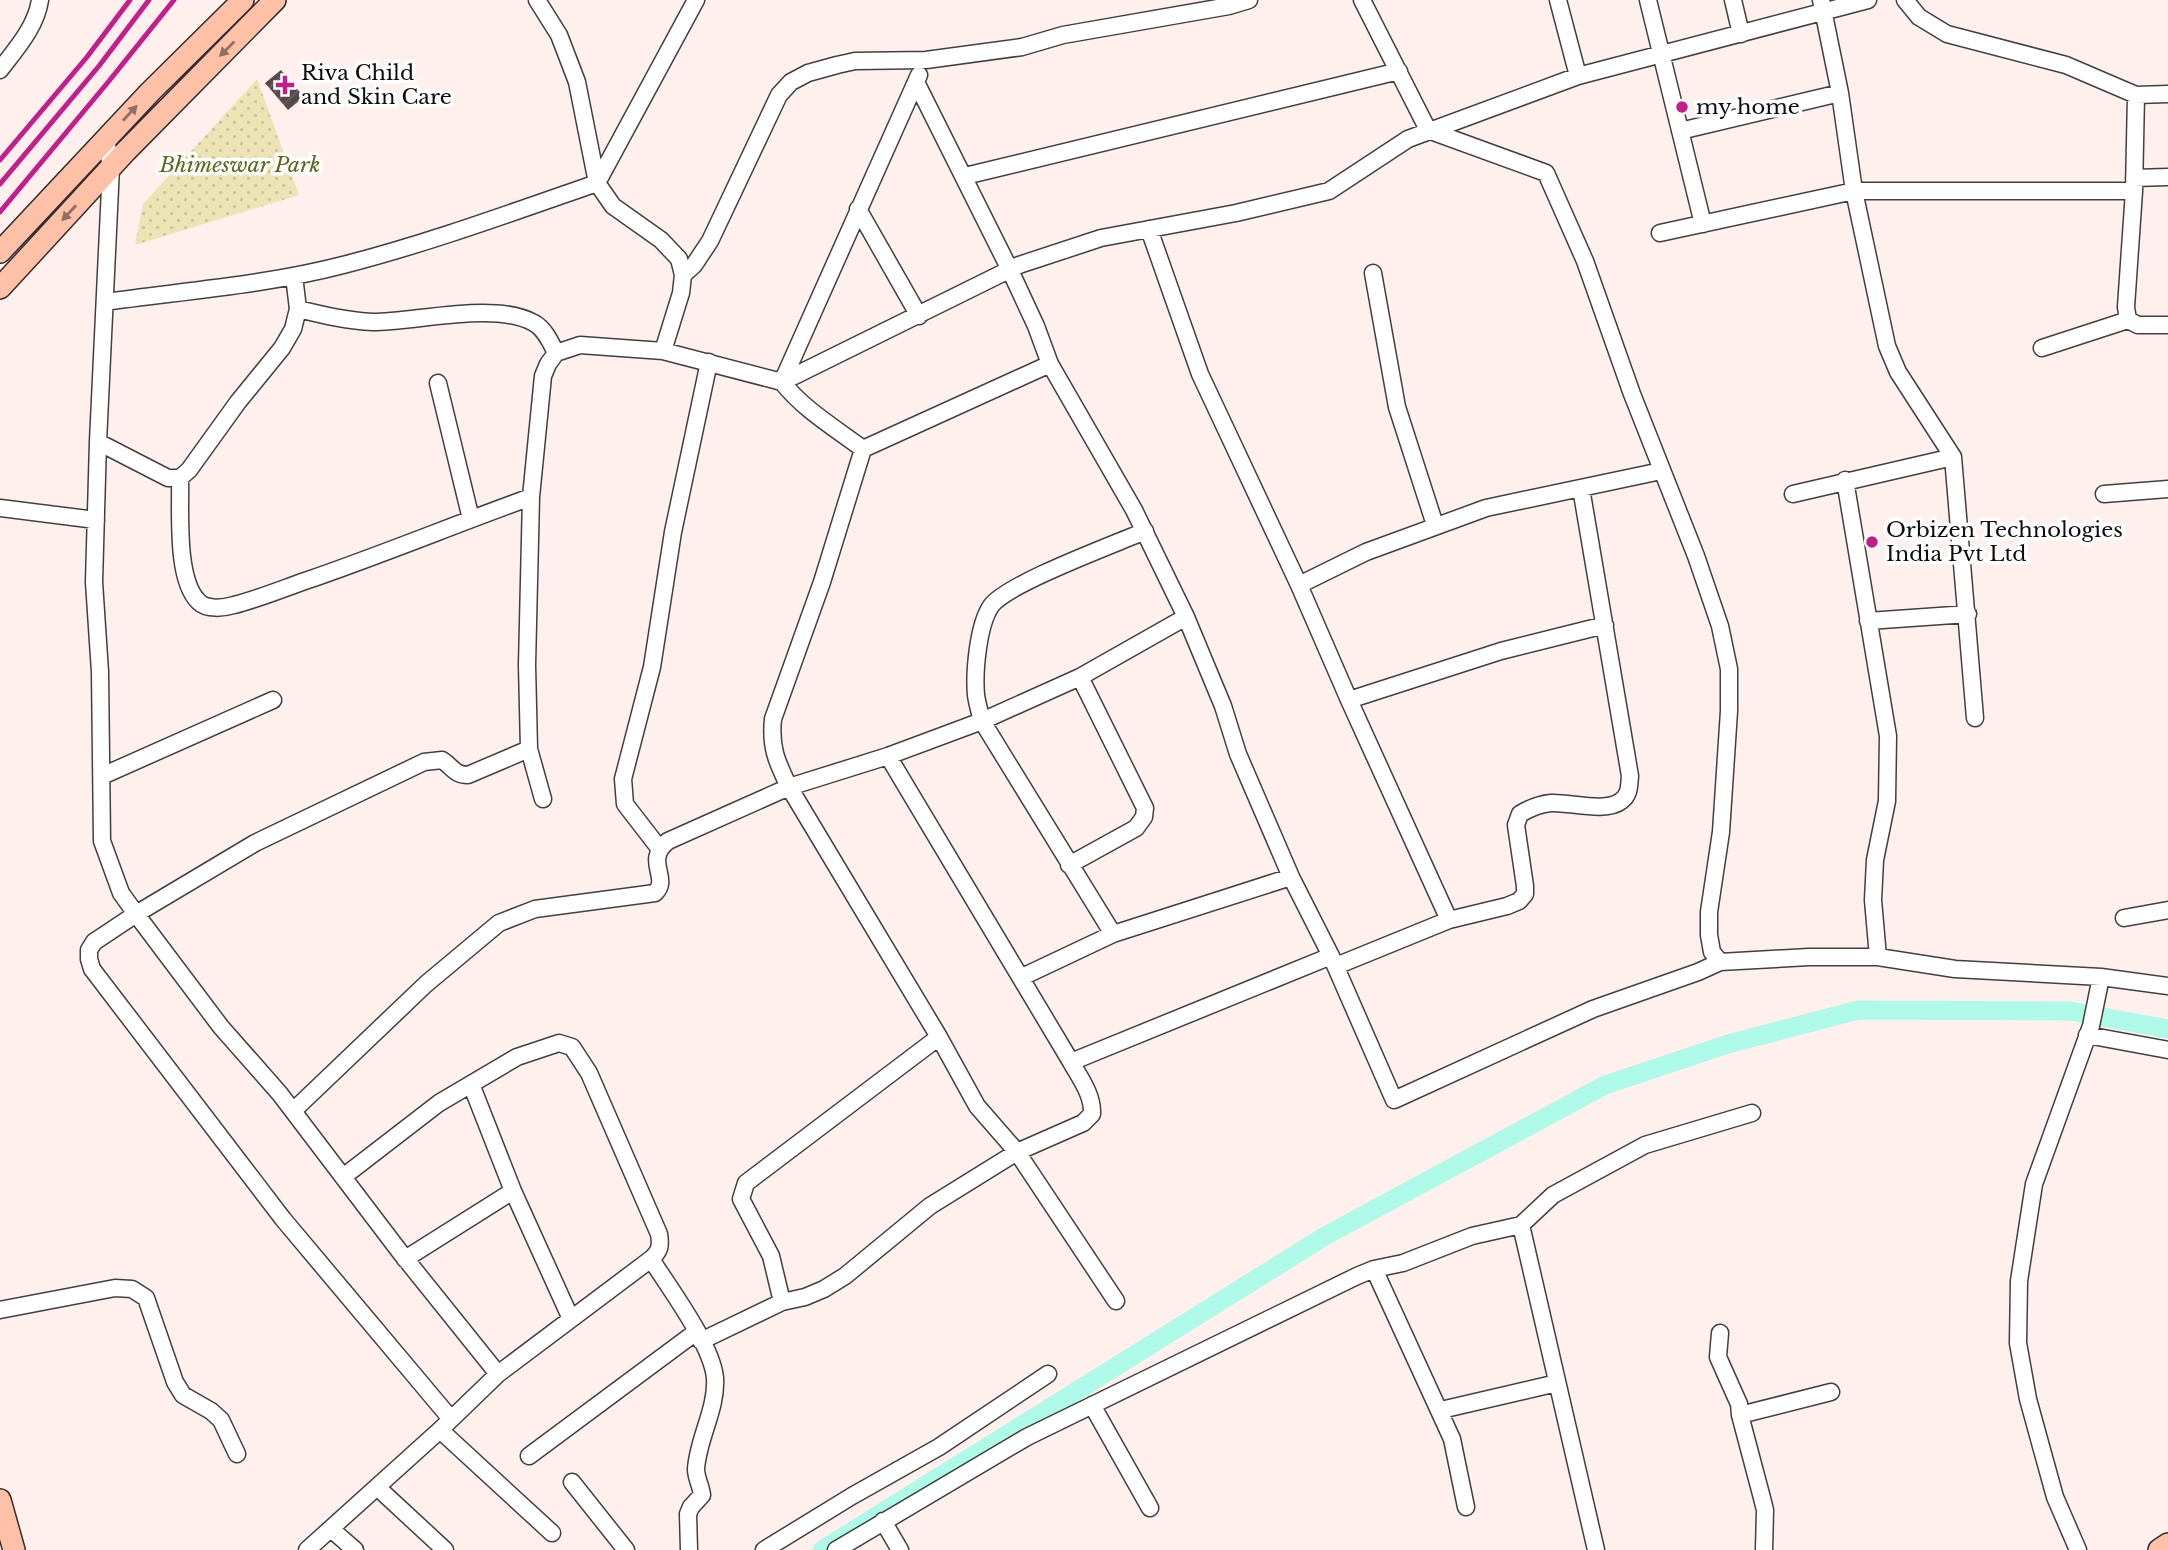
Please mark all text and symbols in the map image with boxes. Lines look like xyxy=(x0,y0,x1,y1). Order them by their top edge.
one-way arrow xyxy=(219,40,236,56)
place label: Riva Child and Skin Care xyxy=(301,60,452,110)
marker: Riva Child and Skin Care xyxy=(275,75,295,95)
place label: my home xyxy=(1696,94,1800,120)
marker: my home xyxy=(1674,99,1690,115)
one-way arrow xyxy=(122,105,138,122)
park label: Bhimeswar Park xyxy=(159,152,320,178)
one-way arrow xyxy=(62,204,78,221)
place label: Orbizen Technologies India Pvt Ltd xyxy=(1886,517,2123,567)
marker: Orbizen Technologies India Pvt Ltd xyxy=(1864,534,1880,550)

